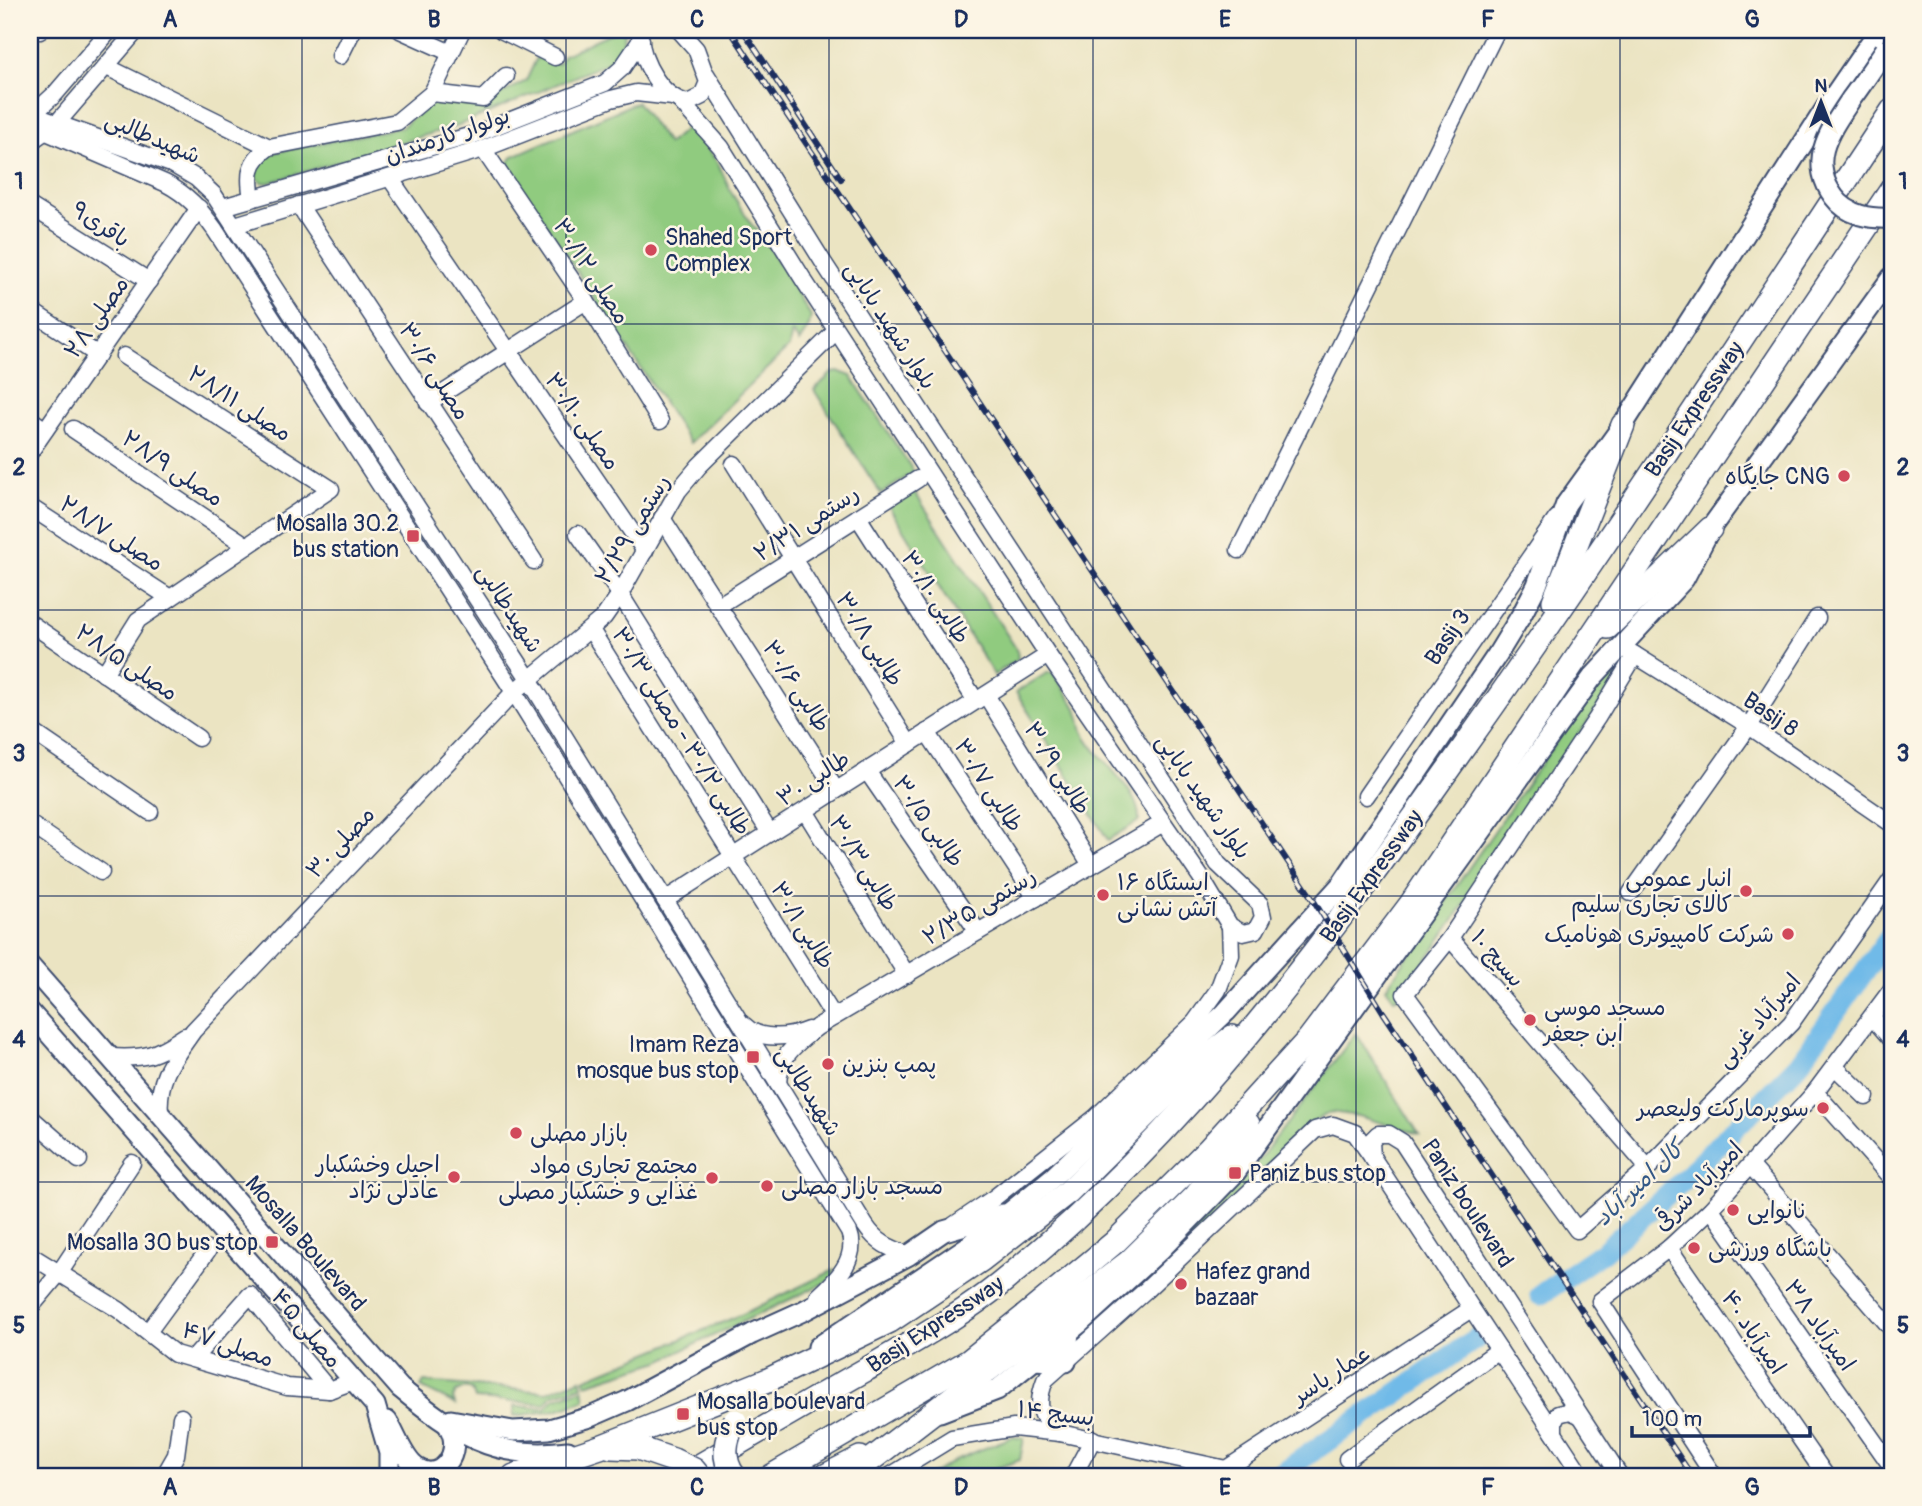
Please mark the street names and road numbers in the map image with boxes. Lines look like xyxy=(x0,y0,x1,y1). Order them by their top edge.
street label: بولوار کارمندان xyxy=(381,101,514,170)
street label: شهیدطالبی xyxy=(101,104,205,170)
street label: باقری۹ xyxy=(66,195,135,254)
street label: مصلی ۳۰/۱۲ xyxy=(547,213,637,330)
street label: بلوار شهید بابایی xyxy=(838,256,943,395)
street label: مصلی ۲۸ xyxy=(58,271,135,364)
street label: مصلی ۳۰/۶ xyxy=(392,317,477,425)
street label: Basij Expressway xyxy=(1638,336,1751,483)
street label: مصلی ۲۸/۱۱ xyxy=(182,359,297,448)
street label: مصلی ۳۰/۱۰ xyxy=(538,367,627,476)
street label: مصلی ۲۸/۹ xyxy=(116,424,229,513)
street label: رستمی ۲/۲۹ xyxy=(588,469,676,589)
street label: رستمی ۲/۳۱ xyxy=(748,479,864,568)
street label: مصلی ۲۸/۷ xyxy=(54,489,169,578)
street label: طالبی ۳۰/۱۰ xyxy=(895,545,977,649)
street label: شهیدطالبی xyxy=(470,558,549,658)
street label: طالبی ۳۰/۸ xyxy=(829,587,910,692)
street label: Basij 3 xyxy=(1418,604,1477,671)
street label: مصلی ۲۸/۵ xyxy=(70,617,184,707)
street label: طالبی ۳۰/۲ - مصلی ۳۰/۳ xyxy=(606,622,758,841)
street label: طالبی ۳۰/۶ xyxy=(756,635,837,738)
street label: Basij 8 xyxy=(1738,685,1804,743)
street label: طالبی ۳۰/۹ xyxy=(1018,716,1097,820)
street label: بلوار شهید بابایی xyxy=(1150,728,1258,865)
street label: طالبی ۳۰/۷ xyxy=(948,733,1030,838)
street label: طالبی ۳۰ xyxy=(771,744,855,813)
street label: طالبی ۳۰/۵ xyxy=(886,770,971,873)
street label: مصلی ۳۰ xyxy=(300,800,381,885)
street label: Basij Expressway xyxy=(1313,804,1430,949)
street label: طالبی ۳۰/۳ xyxy=(822,810,905,917)
street label: رستمی ۲/۳۵ xyxy=(917,861,1041,952)
street label: طالبی ۳۰/۱ xyxy=(764,876,841,975)
street label: بسیج ۱۰ xyxy=(1464,923,1531,994)
street label: امیرآباد غربی xyxy=(1710,967,1807,1073)
street label: شهیدطالبی xyxy=(770,1041,848,1142)
street label: Paniz boulevard xyxy=(1415,1133,1520,1273)
street label: امیرآباد شرقی xyxy=(1647,1135,1749,1237)
street label: Mosalla Boulevard xyxy=(239,1170,372,1317)
street label: Basij Expressway xyxy=(861,1269,1009,1380)
street label: امیرآباد ۳۸ xyxy=(1777,1274,1862,1377)
street label: مصلی ۴۵ xyxy=(265,1283,348,1374)
street label: امیرآباد ۴۰ xyxy=(1715,1285,1792,1380)
street label: مصلی ۴۷ xyxy=(178,1315,278,1374)
street label: عمار یاسر xyxy=(1284,1338,1377,1412)
street label: بسیج ۱۴ xyxy=(1016,1394,1096,1434)

